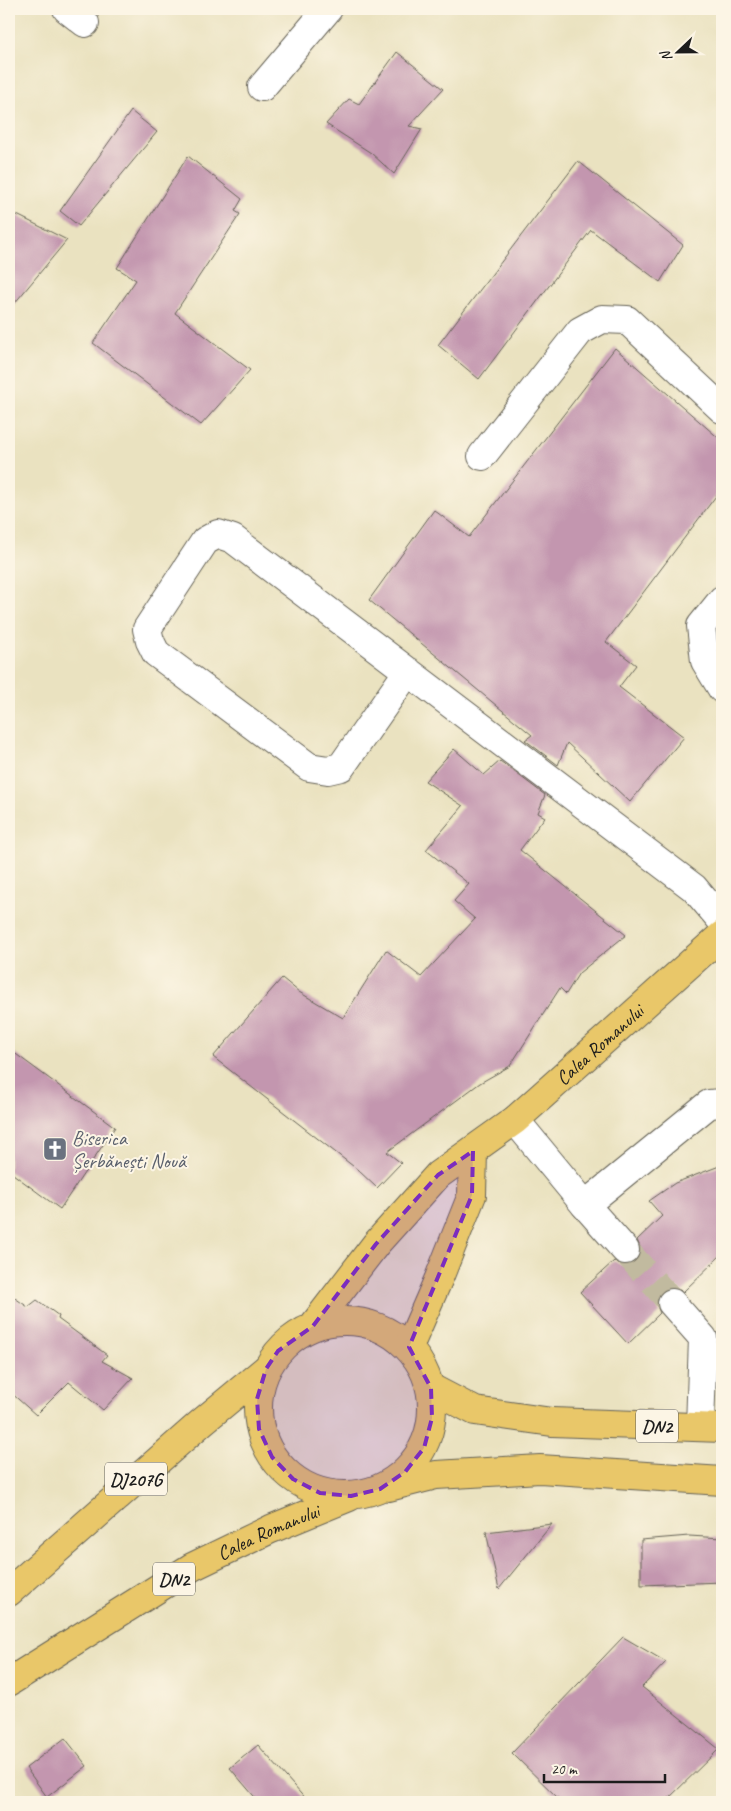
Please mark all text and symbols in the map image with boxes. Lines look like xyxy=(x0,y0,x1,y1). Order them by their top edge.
north arrow xyxy=(654,28,704,78)
text: N xyxy=(656,47,676,64)
street label: Calea Romanului xyxy=(551,998,651,1091)
place label: Biserica Șerbănești Nouă xyxy=(72,1126,188,1174)
church icon: Biserica Șerbănești Nouă xyxy=(42,1136,68,1162)
road number: DN2 xyxy=(636,1410,678,1442)
road number: DJ207G xyxy=(105,1462,167,1496)
street label: Calea Romanului xyxy=(213,1498,325,1566)
road number: DN2 xyxy=(153,1562,195,1596)
scale bar xyxy=(544,1751,665,1783)
text: 20 m xyxy=(551,1760,578,1779)

